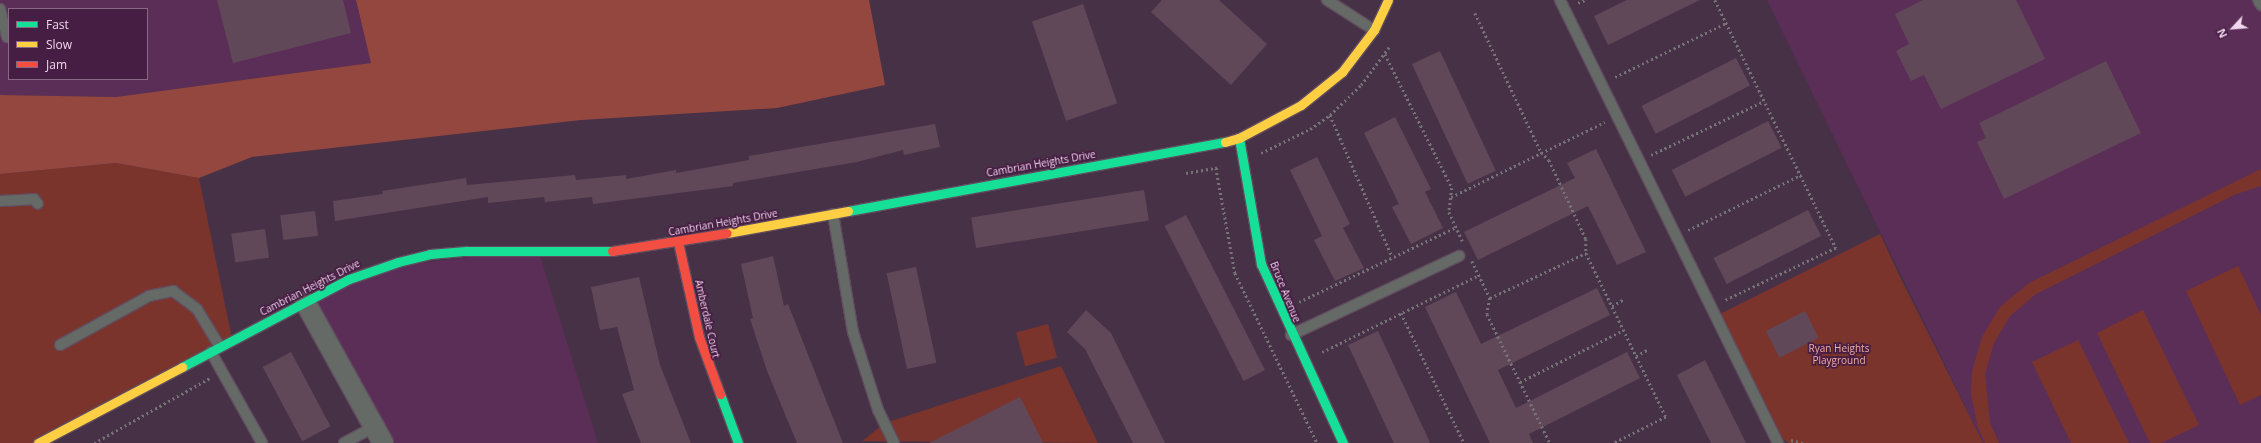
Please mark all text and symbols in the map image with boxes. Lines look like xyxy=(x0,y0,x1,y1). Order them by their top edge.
legend xyxy=(8,8,148,80)
north arrow xyxy=(2213,8,2253,48)
text: Fast xyxy=(46,16,69,33)
text: N xyxy=(2213,26,2230,41)
text: Slow xyxy=(46,36,72,53)
text: Jam xyxy=(46,56,67,73)
street label: Cambrian Heights Drive xyxy=(985,148,1097,180)
street label: Cambrian Heights Drive xyxy=(667,207,779,239)
street label: Cambrian Heights Drive xyxy=(258,258,362,318)
street label: Bruce Avenue xyxy=(1267,260,1303,324)
street label: Amberdale Court xyxy=(692,279,722,359)
park label: Ryan Heights Playground xyxy=(1809,342,1869,366)

